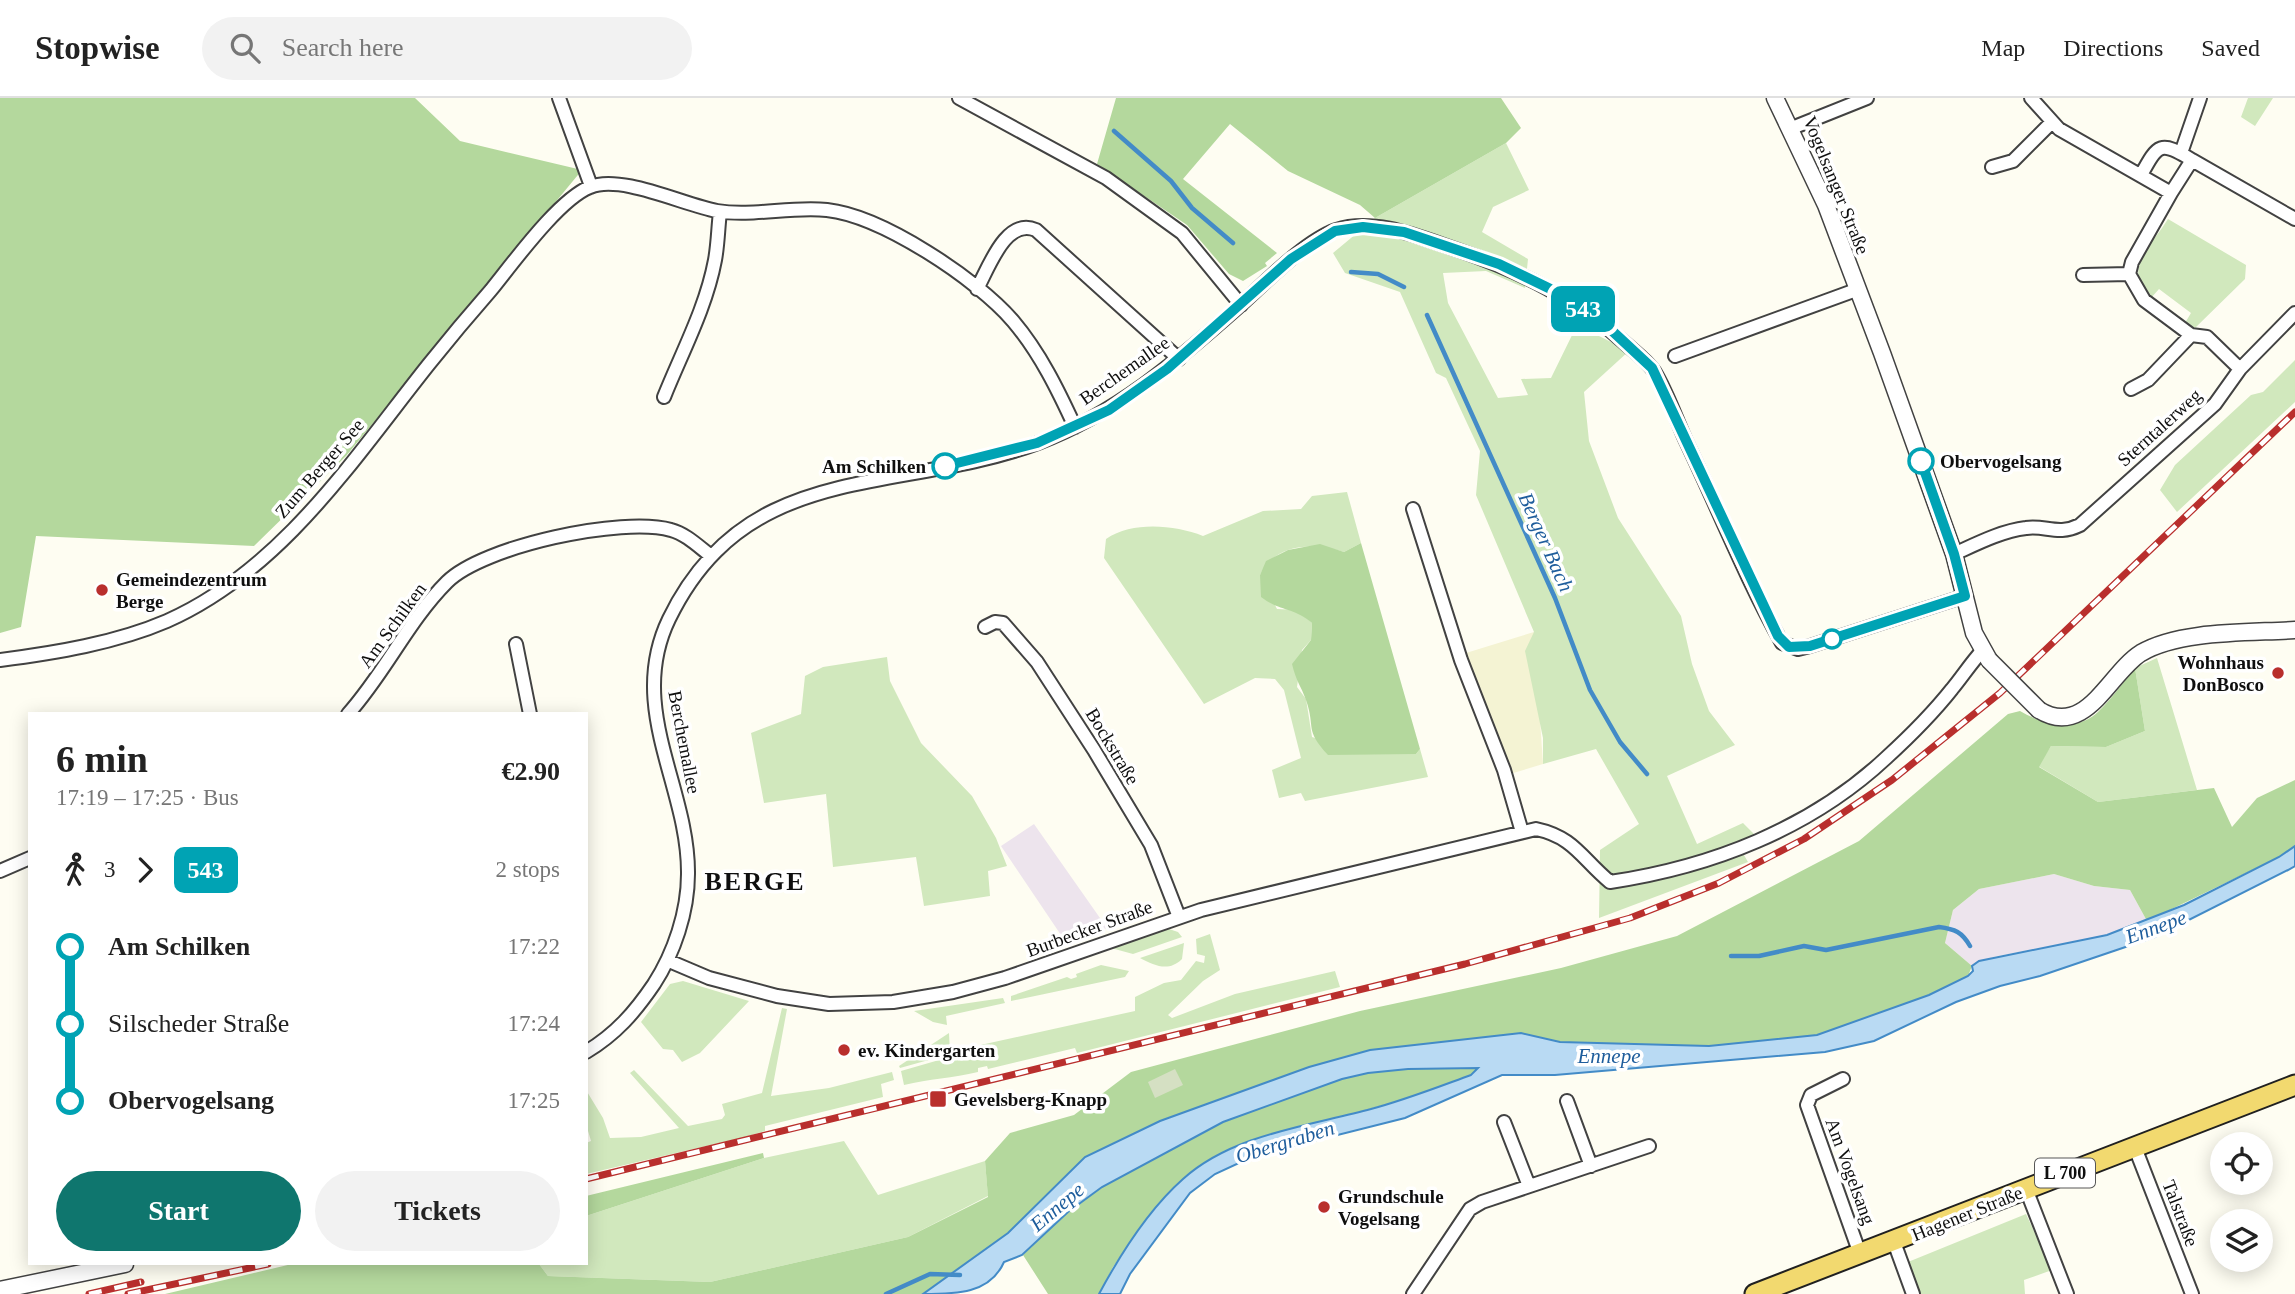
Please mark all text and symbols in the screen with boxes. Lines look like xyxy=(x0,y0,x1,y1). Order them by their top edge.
search box xyxy=(202,17,692,80)
icon: search xyxy=(226,29,264,67)
text: Stopwise xyxy=(35,30,160,66)
text: Search here xyxy=(282,33,404,62)
text: Map xyxy=(1981,35,2025,61)
text: Directions xyxy=(2063,35,2163,61)
text: Saved xyxy=(2201,35,2260,61)
street label: Vogelsanger Straße xyxy=(1799,113,1874,257)
line badge: 543 xyxy=(1543,286,1623,332)
text: 543 xyxy=(1565,296,1601,322)
street label: Berchemallee xyxy=(1075,332,1173,409)
street label: Sterntalerweg xyxy=(2113,384,2206,470)
street label: Zum Berger See xyxy=(271,415,368,522)
marker: Obervogelsang xyxy=(1908,448,1934,474)
place label: Obervogelsang xyxy=(1940,451,2062,472)
marker: Am Schilken xyxy=(932,453,958,479)
place label: Am Schilken xyxy=(822,456,926,477)
water label: Berger Bach xyxy=(1513,489,1579,595)
place label: Gemeindezentrum Berge xyxy=(116,569,267,612)
street label: Am Schilken xyxy=(355,578,431,672)
marker: Gemeindezentrum Berge xyxy=(94,582,110,598)
unlabelled marker xyxy=(1822,629,1842,649)
place label: Wohnhaus DonBosco xyxy=(2177,652,2264,695)
marker: Wohnhaus DonBosco xyxy=(2270,665,2286,681)
street label: Berchemallee xyxy=(664,689,705,795)
street label: Bockstraße xyxy=(1082,704,1144,788)
text: 6 min xyxy=(56,738,148,780)
text: €2.90 xyxy=(502,757,560,786)
text: 17:19 – 17:25 · Bus xyxy=(56,785,239,810)
icon: walk xyxy=(56,851,94,889)
icon: forward xyxy=(126,851,164,889)
text: 3 xyxy=(104,857,116,882)
text: 543 xyxy=(188,857,224,883)
text: 2 stops xyxy=(495,857,560,882)
district label: BERGE xyxy=(704,867,806,896)
street label: Burbecker Straße xyxy=(1023,896,1155,961)
water label: Ennepe xyxy=(2121,905,2190,949)
text: Am Schilken xyxy=(108,932,250,961)
text: 17:22 xyxy=(508,934,560,959)
text: Silscheder Straße xyxy=(108,1009,289,1038)
text: 17:24 xyxy=(508,1011,560,1036)
place label: ev. Kindergarten xyxy=(858,1040,996,1061)
marker: ev. Kindergarten xyxy=(836,1042,852,1058)
water label: Ennepe xyxy=(1577,1044,1640,1068)
text: Obervogelsang xyxy=(108,1086,274,1115)
text: 17:25 xyxy=(508,1088,560,1113)
marker: Gevelsberg-Knapp xyxy=(928,1089,948,1109)
place label: Gevelsberg-Knapp xyxy=(954,1089,1107,1110)
street label: Am Vogelsang xyxy=(1822,1115,1880,1228)
water label: Obergraben xyxy=(1233,1116,1337,1168)
map controls xyxy=(2210,1132,2273,1272)
button: locate xyxy=(2210,1132,2273,1195)
road number: L 700 xyxy=(2035,1158,2095,1188)
button: Start xyxy=(56,1171,301,1251)
button: Tickets xyxy=(315,1171,560,1251)
street label: Talstraße xyxy=(2158,1177,2203,1249)
water label: Ennepe xyxy=(1024,1178,1089,1237)
street label: Hagener Straße xyxy=(1909,1182,2026,1245)
place label: Grundschule Vogelsang xyxy=(1338,1186,1444,1229)
marker: Grundschule Vogelsang xyxy=(1316,1199,1332,1215)
button: layers xyxy=(2210,1209,2273,1272)

